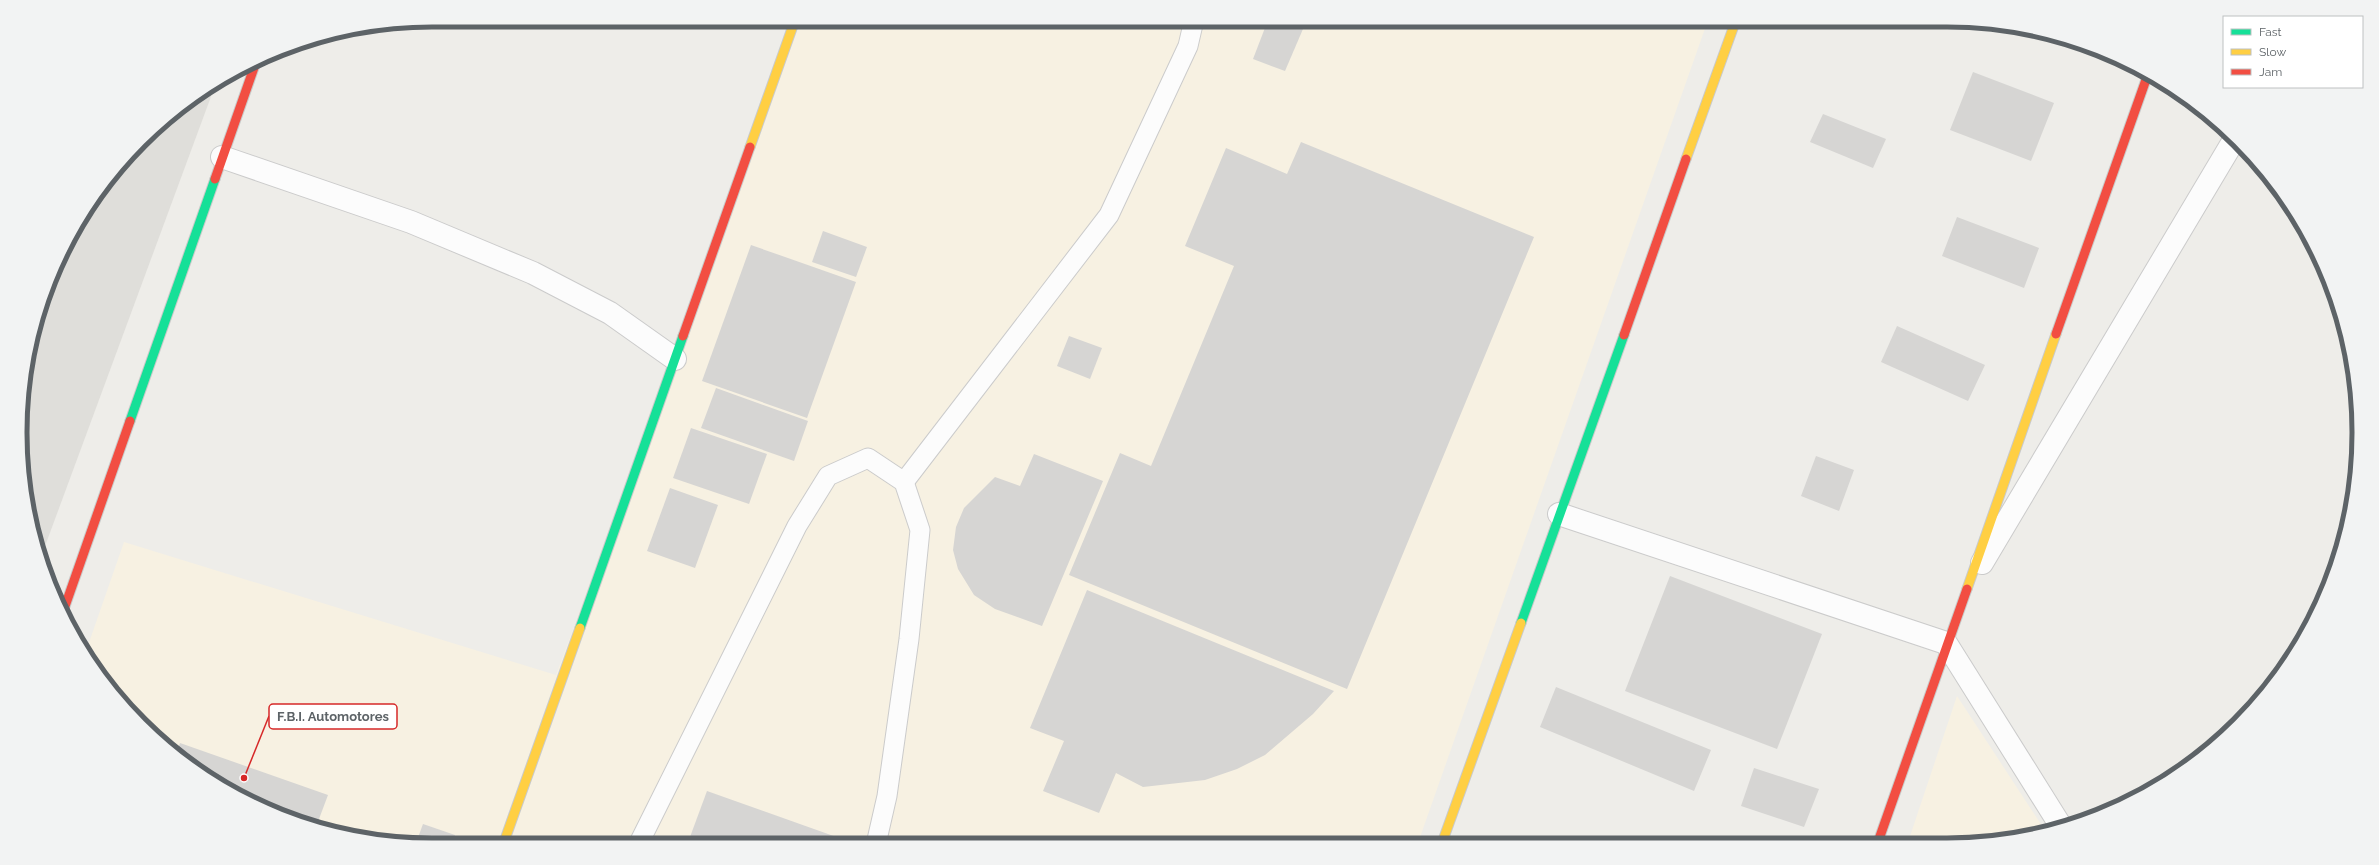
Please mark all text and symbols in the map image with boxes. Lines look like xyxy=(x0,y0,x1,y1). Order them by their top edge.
legend xyxy=(2223,16,2363,88)
text: Fast xyxy=(2259,25,2282,39)
text: Slow xyxy=(2259,45,2286,59)
text: Jam xyxy=(2259,65,2282,79)
callout: F.B.I. Automotores xyxy=(269,704,397,729)
text: F.B.I. Automotores xyxy=(277,709,389,724)

